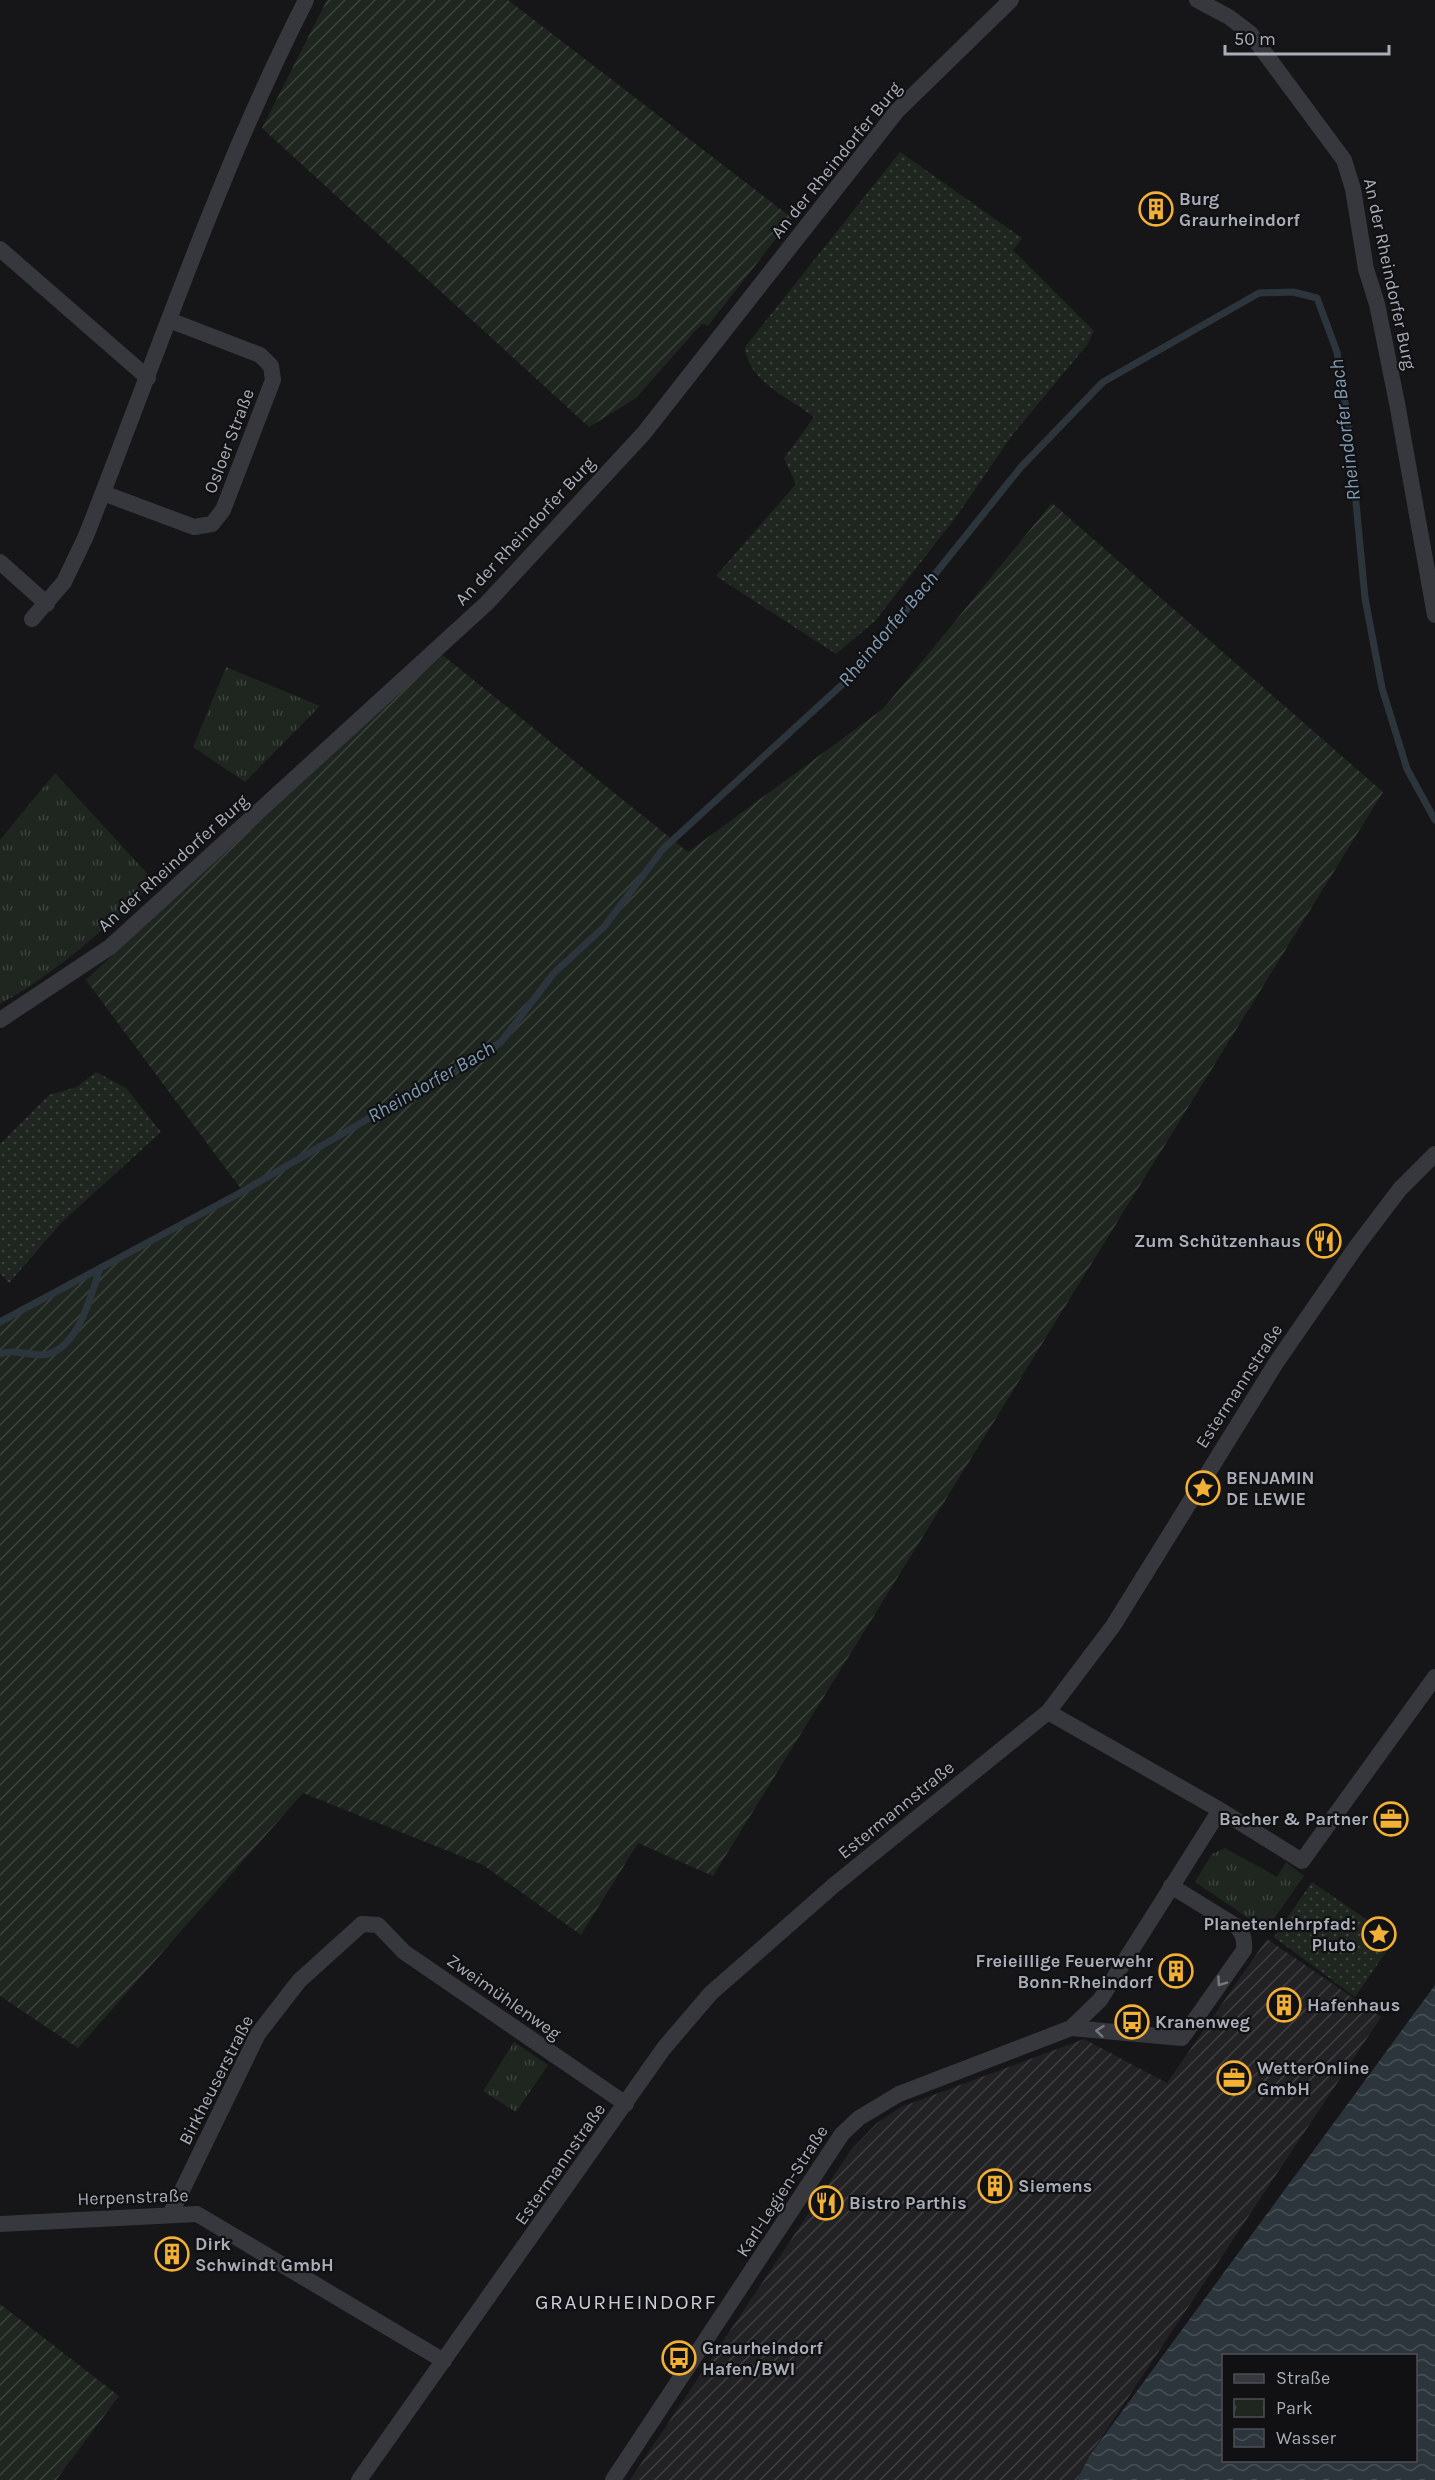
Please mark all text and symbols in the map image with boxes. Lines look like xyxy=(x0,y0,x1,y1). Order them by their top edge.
scale bar xyxy=(1225,18,1388,56)
text: 50 m xyxy=(1234,28,1276,50)
street label: An der Rheindorfer Burg xyxy=(766,77,906,243)
street label: An der Rheindorfer Burg xyxy=(1359,176,1421,372)
place label: Burg Graurheindorf xyxy=(1179,188,1300,231)
building icon: Burg Graurheindorf xyxy=(1138,191,1174,227)
water label: Rheindorfer Bach xyxy=(1325,358,1365,502)
street label: Osloer Straße xyxy=(199,386,259,496)
street label: An der Rheindorfer Burg xyxy=(450,452,600,610)
water label: Rheindorfer Bach xyxy=(833,567,943,691)
street label: An der Rheindorfer Burg xyxy=(93,790,253,936)
water label: Rheindorfer Bach xyxy=(363,1036,499,1128)
restaurant icon: Zum Schützenhaus xyxy=(1306,1223,1342,1259)
place label: Zum Schützenhaus xyxy=(1134,1230,1301,1252)
street label: Estermannstraße xyxy=(1191,1320,1287,1452)
place label: BENJAMIN DE LEWIE xyxy=(1226,1467,1315,1510)
place icon: BENJAMIN DE LEWIE xyxy=(1185,1470,1221,1506)
street label: Estermannstraße xyxy=(833,1756,959,1864)
office icon: Bacher & Partner xyxy=(1373,1801,1409,1837)
place label: Bacher & Partner xyxy=(1219,1808,1368,1830)
place label: Planetenlehrpfad: Pluto xyxy=(1204,1913,1356,1956)
place icon: Planetenlehrpfad: Pluto xyxy=(1361,1916,1397,1952)
street label: Zweimühlenweg xyxy=(443,1949,565,2045)
place label: Freieillige Feuerwehr Bonn-Rheindorf xyxy=(976,1950,1153,1993)
building icon: Freieillige Feuerwehr Bonn-Rheindorf xyxy=(1158,1953,1194,1989)
one-way arrow xyxy=(1217,1975,1228,1986)
building icon: Hafenhaus xyxy=(1266,1987,1302,2023)
place label: Hafenhaus xyxy=(1307,1994,1400,2016)
bus stop icon: Kranenweg xyxy=(1114,2004,1150,2040)
place label: Kranenweg xyxy=(1155,2011,1251,2033)
street label: Birkheuserstraße xyxy=(174,2012,258,2148)
one-way arrow xyxy=(1096,2025,1105,2038)
place label: WetterOnline GmbH xyxy=(1257,2057,1369,2100)
office icon: WetterOnline GmbH xyxy=(1216,2060,1252,2096)
street label: Estermannstraße xyxy=(510,2099,610,2229)
street label: Karl-Legien-Straße xyxy=(731,2121,833,2261)
building icon: Siemens xyxy=(977,2168,1013,2204)
place label: Siemens xyxy=(1018,2175,1092,2197)
street label: Herpenstraße xyxy=(77,2184,189,2210)
restaurant icon: Bistro Parthis xyxy=(808,2185,844,2221)
place label: Bistro Parthis xyxy=(849,2192,967,2214)
place label: Dirk Schwindt GmbH xyxy=(195,2233,334,2276)
building icon: Dirk Schwindt GmbH xyxy=(154,2236,190,2272)
district label: GRAURHEINDORF xyxy=(535,2290,717,2314)
place label: Graurheindorf Hafen/BWI xyxy=(702,2337,823,2380)
bus stop icon: Graurheindorf Hafen/BWI xyxy=(661,2340,697,2376)
legend xyxy=(1222,2354,1417,2462)
text: Straße xyxy=(1276,2367,1330,2389)
text: Park xyxy=(1276,2397,1313,2419)
text: Wasser xyxy=(1276,2427,1337,2449)

